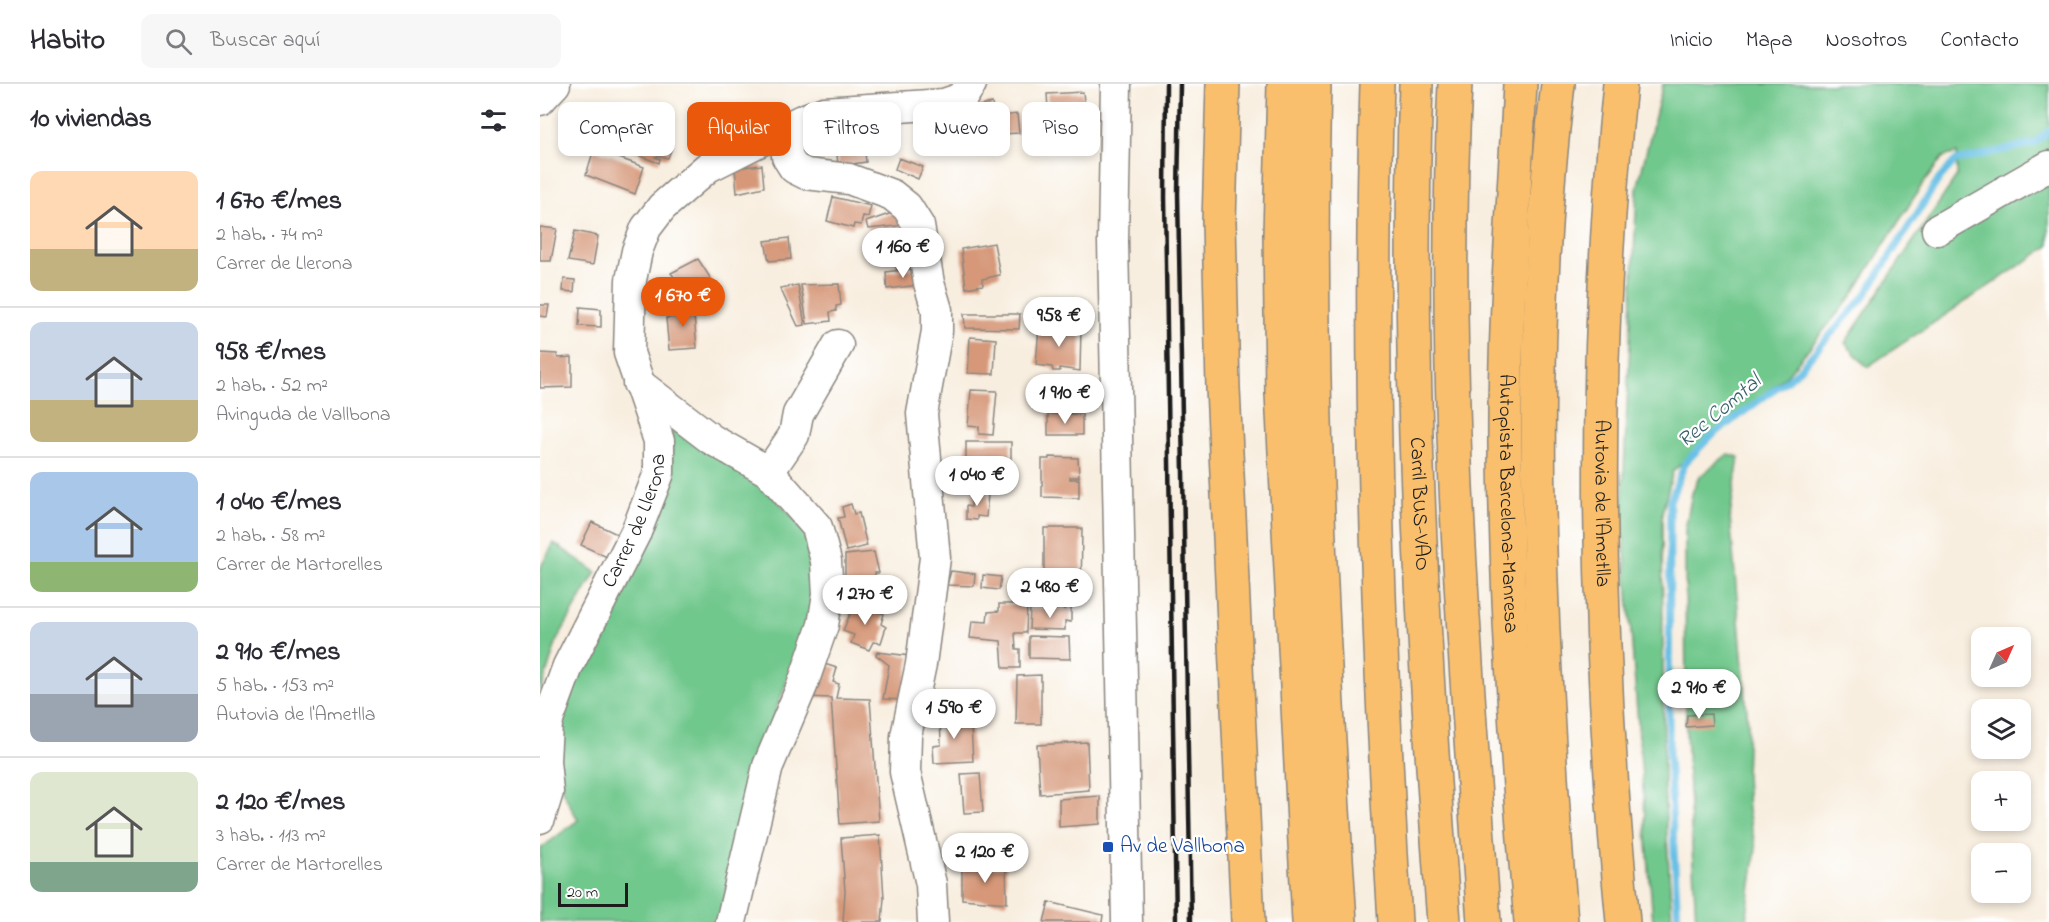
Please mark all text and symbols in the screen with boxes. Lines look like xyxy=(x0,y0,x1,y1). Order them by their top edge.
search box xyxy=(141,14,561,68)
text: Habito xyxy=(30,21,105,62)
icon: search xyxy=(162,25,195,58)
text: Buscar aquí xyxy=(210,25,320,57)
text: Inicio xyxy=(1670,26,1713,56)
text: Mapa xyxy=(1746,26,1793,56)
text: Nosotros xyxy=(1826,26,1908,56)
text: Contacto xyxy=(1941,26,2019,56)
text: 10 viviendas xyxy=(30,101,152,139)
chip: Comprar xyxy=(558,102,675,156)
chip: Alquilar xyxy=(687,102,791,156)
chip: Filtros xyxy=(803,102,901,156)
chip: Nuevo xyxy=(913,102,1010,156)
chip: Piso xyxy=(1022,102,1100,156)
icon: filters xyxy=(477,104,510,137)
text: 1 670 €/mes xyxy=(216,183,342,221)
icon: home xyxy=(78,195,150,267)
text: 2 hab. · 74 m² xyxy=(216,221,323,250)
pin: 1 160 € xyxy=(848,228,958,279)
text: 1 160 € xyxy=(876,233,930,262)
text: Carrer de Llerona xyxy=(216,250,353,279)
pin: 1 670 € xyxy=(628,277,738,328)
text: 1 670 € xyxy=(655,282,711,311)
pin: 958 € xyxy=(1017,297,1101,348)
text: 958 € xyxy=(1037,302,1081,331)
text: 958 €/mes xyxy=(216,334,326,372)
icon: home xyxy=(78,346,150,418)
water label: Rec Comtal xyxy=(1671,366,1771,457)
text: 2 hab. · 52 m² xyxy=(216,372,328,401)
street label: Autopista Barcelona-Manresa xyxy=(1490,373,1525,634)
pin: 1 910 € xyxy=(1010,374,1120,425)
text: 1 910 € xyxy=(1039,379,1091,408)
text: Avinguda de Vallbona xyxy=(216,401,391,430)
street label: Autovia de l'Ametlla xyxy=(1585,419,1617,588)
street label: Carril BUS-VAO xyxy=(1401,437,1436,571)
street label: Carrer de Llerona xyxy=(595,454,674,593)
pin: 1 040 € xyxy=(922,456,1032,507)
text: 1 040 € xyxy=(949,461,1005,490)
text: 1 040 €/mes xyxy=(216,484,342,522)
icon: home xyxy=(78,496,150,568)
text: 2 hab. · 58 m² xyxy=(216,522,326,551)
text: Carrer de Martorelles xyxy=(216,551,383,580)
pin: 2 480 € xyxy=(995,568,1105,619)
text: 2 480 € xyxy=(1021,573,1079,602)
pin: 1 270 € xyxy=(810,575,920,626)
text: 1 270 € xyxy=(836,580,894,609)
north arrow xyxy=(1971,627,2031,687)
map controls xyxy=(1971,627,2031,903)
text: 2 910 €/mes xyxy=(216,634,341,672)
icon: home xyxy=(78,646,150,718)
pin: 2 910 € xyxy=(1644,669,1754,720)
text: 5 hab. · 153 m² xyxy=(216,672,334,701)
text: 2 910 € xyxy=(1672,674,1726,703)
pin: 1 590 € xyxy=(899,689,1009,740)
text: 1 590 € xyxy=(926,694,982,723)
button: layers xyxy=(1971,699,2031,759)
text: Autovia de l'Ametlla xyxy=(216,701,376,730)
button: + xyxy=(1971,771,2031,831)
text: 2 120 €/mes xyxy=(216,784,346,822)
icon: home xyxy=(78,796,150,868)
text: 3 hab. · 113 m² xyxy=(216,822,326,851)
place label: Av de Vallbona xyxy=(1120,832,1245,862)
pin: 2 120 € xyxy=(930,833,1040,884)
text: 2 120 € xyxy=(956,838,1014,867)
marker: Av de Vallbona xyxy=(1101,840,1115,854)
button: − xyxy=(1971,843,2031,903)
text: Carrer de Martorelles xyxy=(216,851,383,880)
scale bar xyxy=(558,880,628,908)
text: 20 m xyxy=(567,881,598,905)

